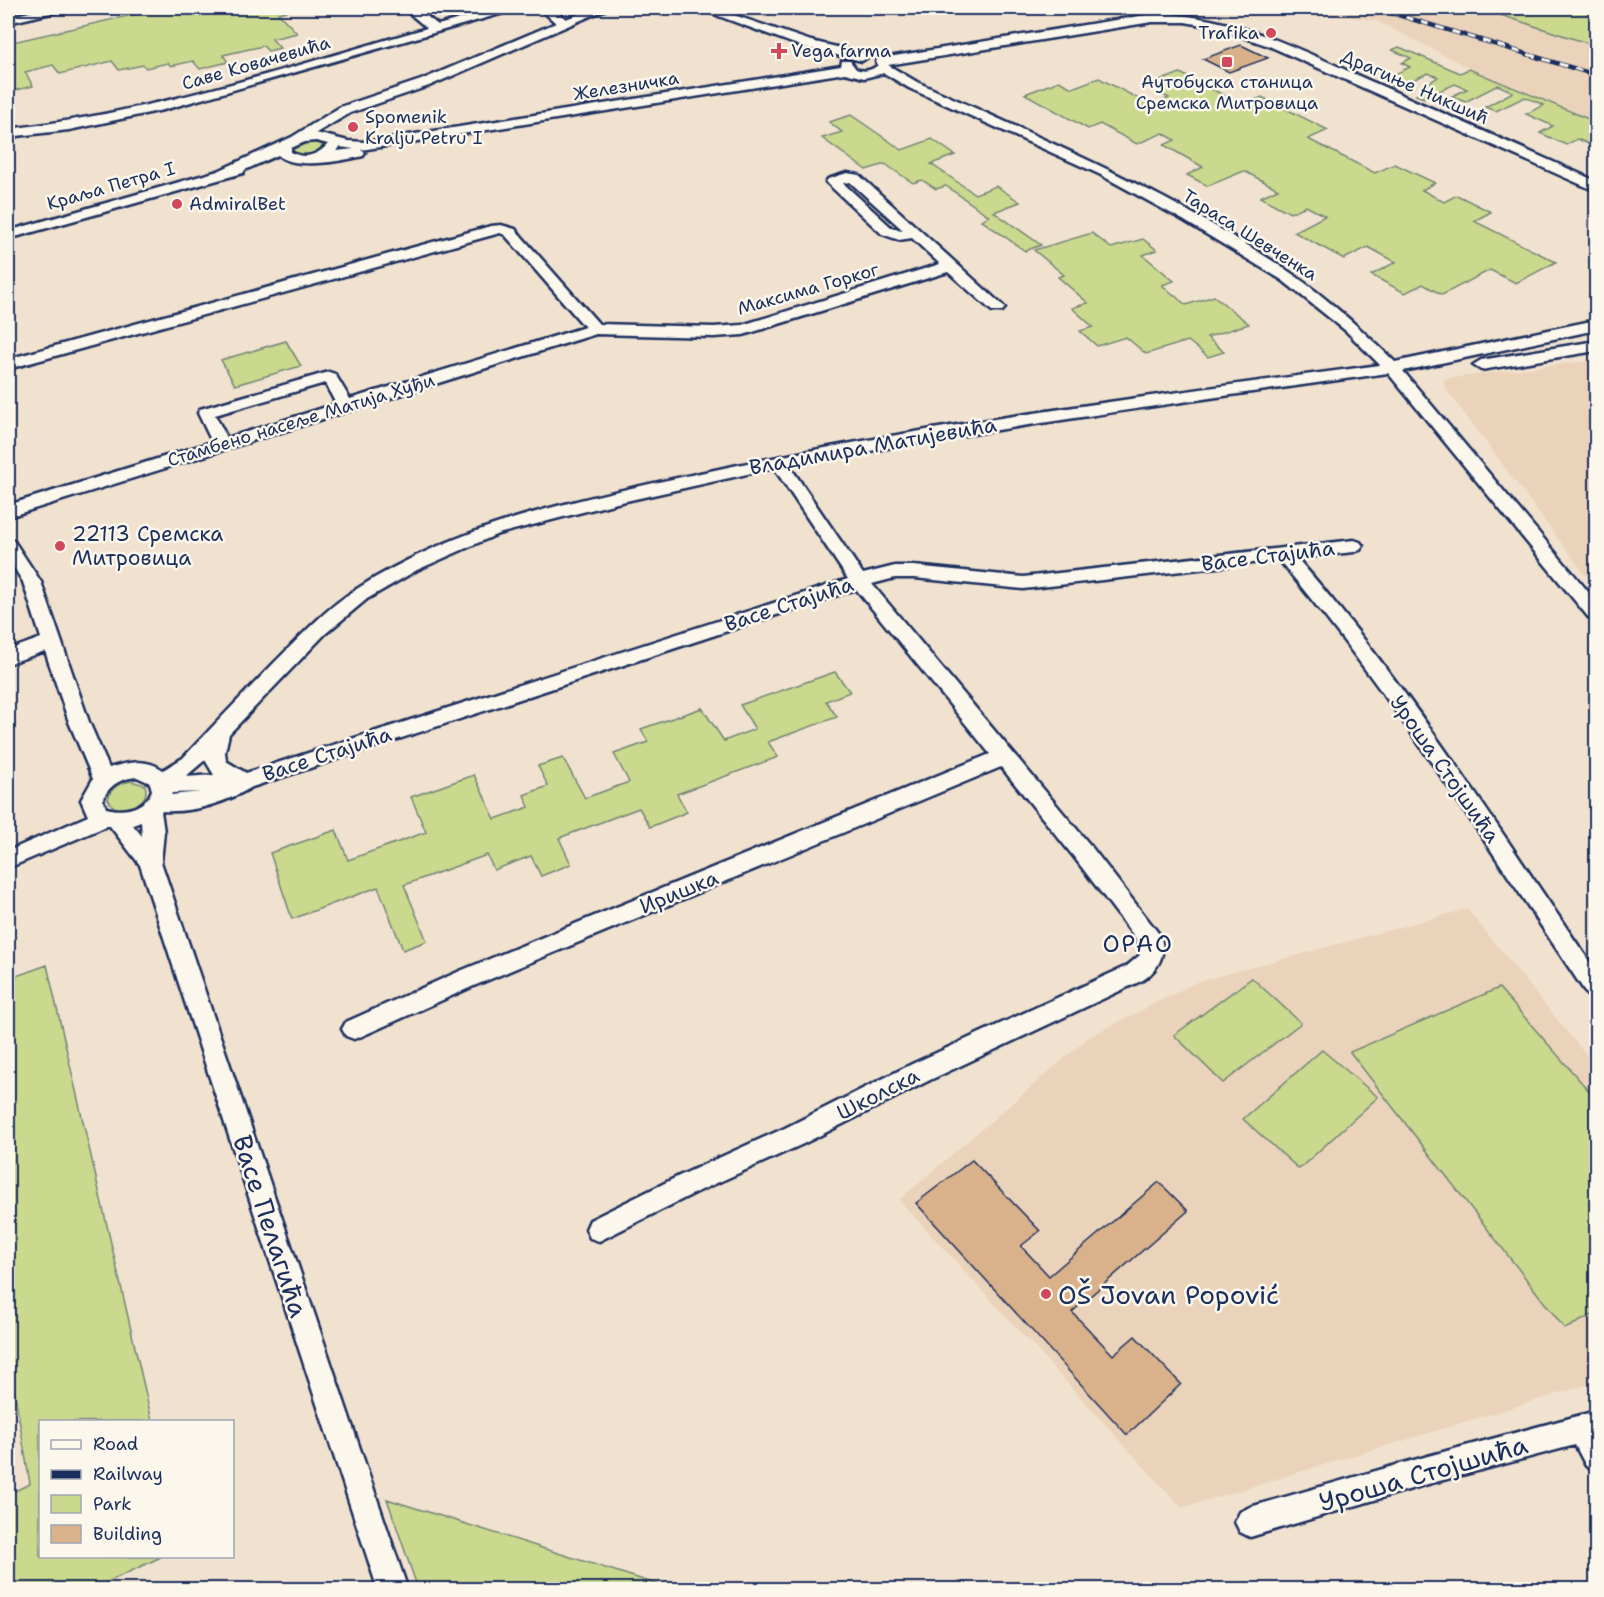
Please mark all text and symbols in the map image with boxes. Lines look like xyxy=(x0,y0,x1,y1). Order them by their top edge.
place label: Trafika xyxy=(1198,21,1259,45)
marker: Trafika xyxy=(1264,26,1278,40)
street label: Саве Ковачевића xyxy=(179,30,333,96)
place label: Vega farma xyxy=(791,39,891,63)
marker: Vega farma xyxy=(772,44,786,58)
street label: Драгиње Никшић xyxy=(1338,44,1492,130)
marker: Аутобуска станица Сремска Митровица xyxy=(1220,55,1234,69)
street label: Железничка xyxy=(572,66,680,106)
place label: Аутобуска станица Сремска Митровица xyxy=(1136,70,1318,115)
place label: Spomenik Kralju Petru I xyxy=(365,105,483,150)
marker: Spomenik Kralju Petru I xyxy=(346,120,360,134)
street label: Краља Петра I xyxy=(44,156,178,216)
street label: Тараса Шевченка xyxy=(1178,184,1322,286)
place label: AdmiralBet xyxy=(189,192,286,216)
marker: AdmiralBet xyxy=(170,197,184,211)
street label: Максима Горког xyxy=(734,257,882,321)
street label: Стамбено насеље Матија Хуђи xyxy=(165,368,438,472)
street label: Владимира Матијевића xyxy=(747,410,999,482)
place label: 22113 Сремска Митровица xyxy=(72,520,223,572)
street label: Васе Стајића xyxy=(1200,534,1336,578)
marker: 22113 Сремска Митровица xyxy=(53,539,67,553)
street label: Васе Стајића xyxy=(721,570,857,638)
street label: Уроша Стојшића xyxy=(1384,690,1506,848)
street label: Васе Стајића xyxy=(259,720,395,788)
street label: Иришка xyxy=(635,864,723,920)
district label: ОРАО xyxy=(1103,928,1173,960)
street label: Школска xyxy=(832,1061,924,1127)
street label: Васе Пелагића xyxy=(225,1130,317,1322)
place label: OŠ Jovan Popović xyxy=(1058,1277,1279,1312)
marker: OŠ Jovan Popović xyxy=(1039,1287,1053,1301)
legend xyxy=(39,1420,234,1558)
street label: Уроша Стојшића xyxy=(1315,1426,1531,1520)
text: Road xyxy=(93,1432,138,1456)
text: Railway xyxy=(93,1462,163,1486)
text: Park xyxy=(93,1492,132,1516)
text: Building xyxy=(93,1522,162,1546)

